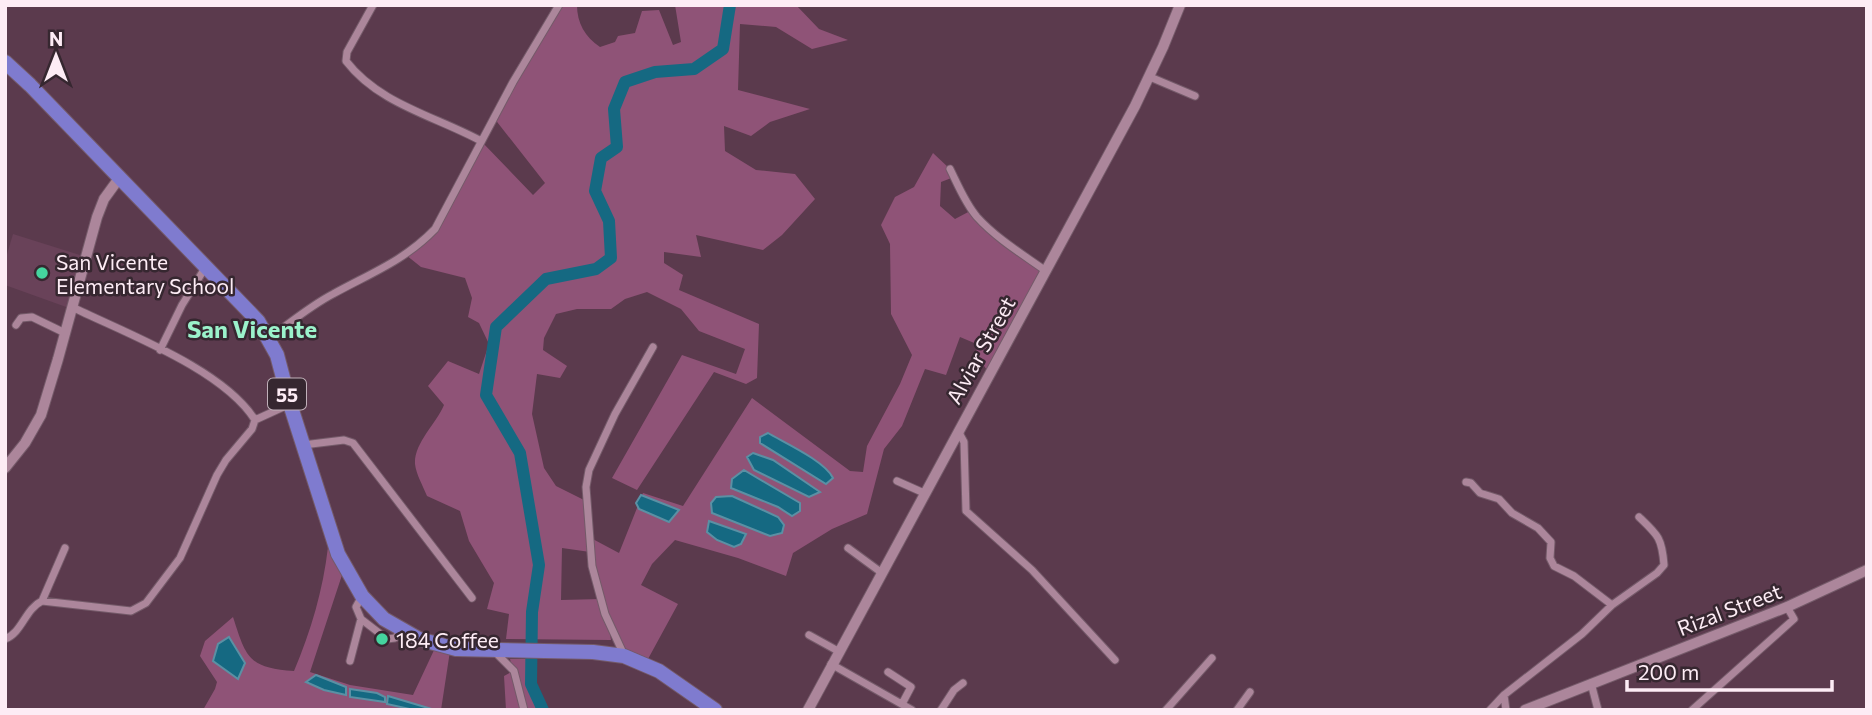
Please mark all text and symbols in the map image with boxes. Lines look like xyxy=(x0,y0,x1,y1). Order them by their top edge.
north arrow xyxy=(21,21,91,91)
text: N xyxy=(49,27,63,50)
place label: San Vicente Elementary School xyxy=(56,249,234,298)
marker: San Vicente Elementary School xyxy=(34,265,50,281)
street label: Alviar Street xyxy=(940,292,1020,408)
district label: San Vicente xyxy=(187,314,317,343)
road number: 55 xyxy=(268,378,306,410)
street label: Rizal Street xyxy=(1673,578,1785,640)
place label: 184 Coffee xyxy=(396,627,499,652)
marker: 184 Coffee xyxy=(374,631,390,647)
scale bar xyxy=(1627,648,1832,692)
text: 200 m xyxy=(1638,659,1699,684)

